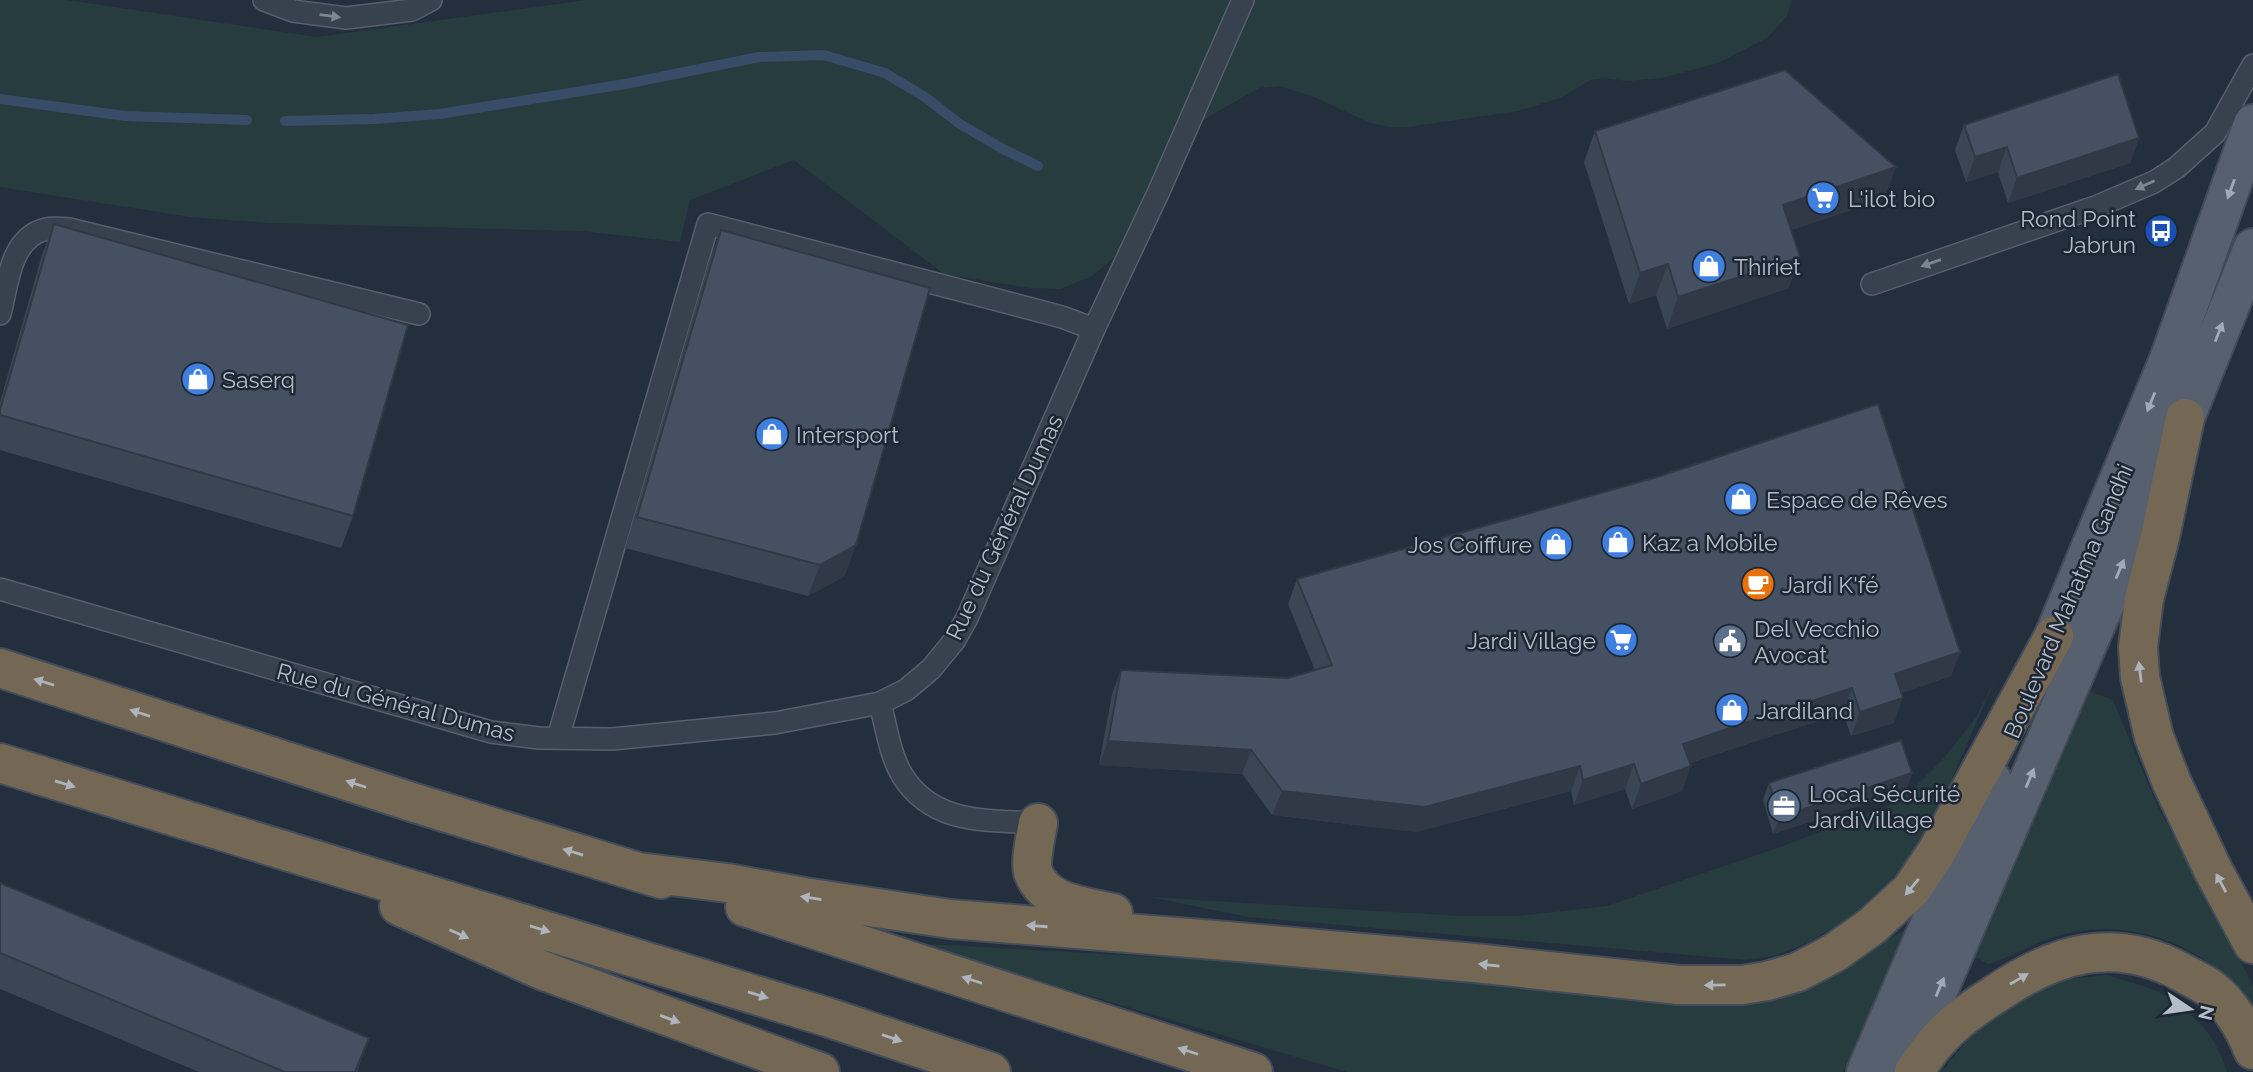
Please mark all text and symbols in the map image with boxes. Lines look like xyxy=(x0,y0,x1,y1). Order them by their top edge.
one-way arrow xyxy=(319,10,341,21)
supermarket icon: L'ilot bio xyxy=(1804,179,1842,217)
one-way arrow xyxy=(2135,179,2155,191)
one-way arrow xyxy=(2225,179,2236,200)
place label: L'ilot bio xyxy=(1848,185,1935,212)
place label: Rond Point Jabrun xyxy=(2020,205,2136,258)
bus stop icon: Rond Point Jabrun xyxy=(2142,212,2180,250)
shop icon: Thiriet xyxy=(1690,247,1728,285)
place label: Thiriet xyxy=(1734,253,1801,280)
one-way arrow xyxy=(1921,258,1942,269)
one-way arrow xyxy=(2214,322,2225,343)
shop icon: Saserq xyxy=(179,360,217,398)
place label: Saserq xyxy=(222,366,295,393)
one-way arrow xyxy=(2145,392,2157,412)
street label: Rue du Général Dumas xyxy=(940,410,1068,644)
shop icon: Intersport xyxy=(753,415,791,453)
place label: Intersport xyxy=(796,421,899,448)
street label: Boulevard Mahatma Gandhi xyxy=(1998,460,2138,742)
shop icon: Espace de Rêves xyxy=(1722,480,1760,518)
place label: Espace de Rêves xyxy=(1766,486,1948,513)
shop icon: Kaz a Mobile xyxy=(1599,523,1637,561)
shop icon: Jos Coiffure xyxy=(1537,525,1575,563)
place label: Kaz a Mobile xyxy=(1642,529,1778,556)
place label: Jos Coiffure xyxy=(1408,531,1532,558)
one-way arrow xyxy=(2114,559,2126,579)
cafe icon: Jardi K'fé xyxy=(1739,565,1777,603)
place label: Jardi K'fé xyxy=(1782,571,1878,598)
place label: Del Vecchio Avocat xyxy=(1754,615,1879,668)
supermarket icon: Jardi Village xyxy=(1602,621,1640,659)
public building icon: Del Vecchio Avocat xyxy=(1711,622,1749,660)
place label: Jardi Village xyxy=(1467,627,1596,654)
street label: Rue du Général Dumas xyxy=(274,657,518,747)
one-way arrow xyxy=(2135,661,2146,683)
one-way arrow xyxy=(33,676,54,686)
shop icon: Jardiland xyxy=(1713,691,1751,729)
place label: Jardiland xyxy=(1756,697,1853,724)
one-way arrow xyxy=(130,707,151,718)
one-way arrow xyxy=(2025,767,2036,788)
one-way arrow xyxy=(346,778,367,789)
one-way arrow xyxy=(55,779,76,789)
place label: Local Sécurité JardiVillage xyxy=(1809,780,1960,833)
office icon: Local Sécurité JardiVillage xyxy=(1765,787,1803,825)
one-way arrow xyxy=(563,846,584,857)
one-way arrow xyxy=(2215,874,2227,893)
one-way arrow xyxy=(1904,878,1919,896)
one-way arrow xyxy=(800,892,822,903)
one-way arrow xyxy=(1026,920,1048,931)
one-way arrow xyxy=(530,925,551,935)
one-way arrow xyxy=(449,929,470,940)
one-way arrow xyxy=(1478,959,1500,970)
one-way arrow xyxy=(2009,973,2028,985)
north arrow xyxy=(2155,974,2225,1044)
one-way arrow xyxy=(961,975,982,985)
one-way arrow xyxy=(1935,976,1946,997)
one-way arrow xyxy=(1704,979,1726,991)
one-way arrow xyxy=(747,991,768,1001)
text: N xyxy=(2194,1003,2219,1022)
one-way arrow xyxy=(660,1013,681,1024)
one-way arrow xyxy=(881,1034,902,1044)
one-way arrow xyxy=(1177,1045,1198,1056)

